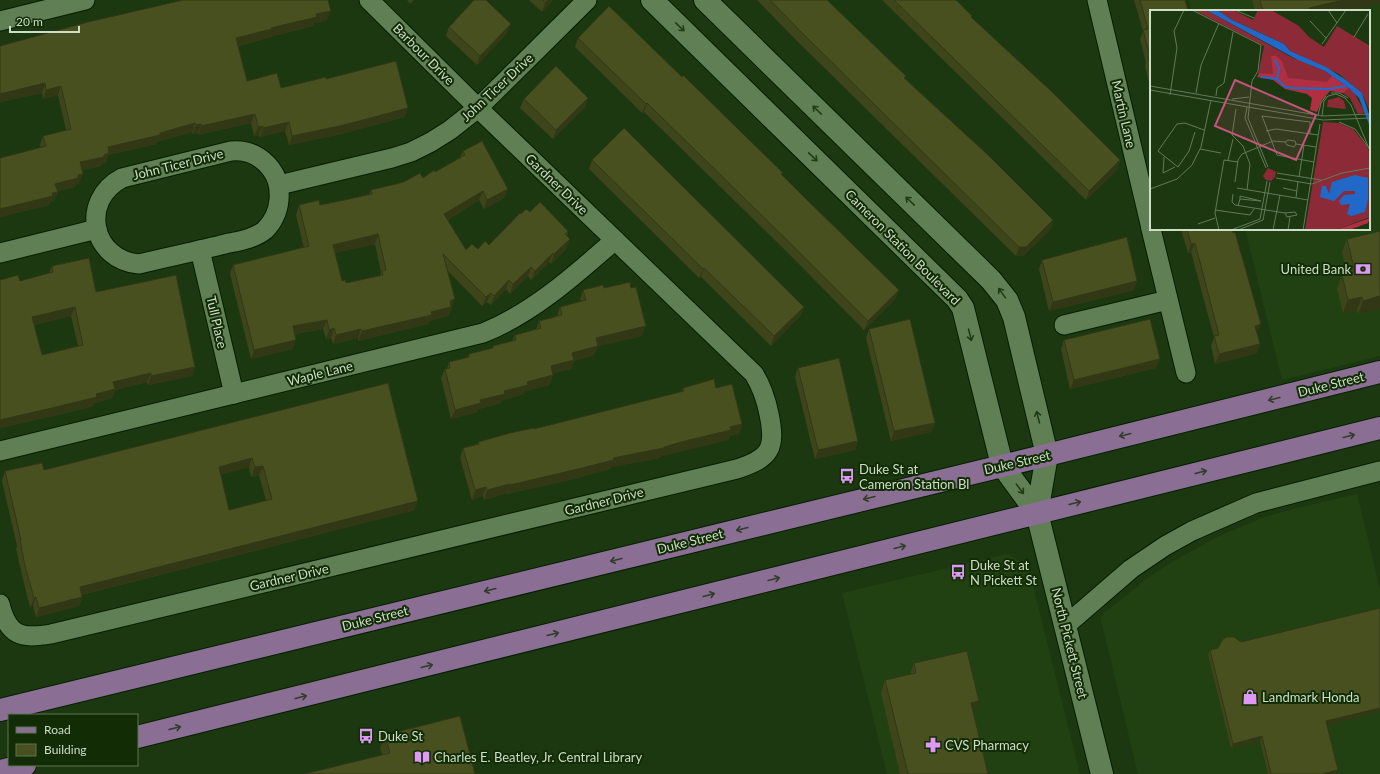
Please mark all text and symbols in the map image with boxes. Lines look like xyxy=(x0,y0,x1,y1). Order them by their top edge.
scale bar xyxy=(10,8,79,34)
inset map xyxy=(1150,10,1370,230)
text: 20 m xyxy=(16,14,43,29)
street label: Barbour Drive xyxy=(390,20,458,88)
one-way arrow xyxy=(675,22,685,32)
street label: John Ticer Drive xyxy=(458,49,536,124)
street label: Martin Lane xyxy=(1108,79,1140,150)
one-way arrow xyxy=(812,105,822,115)
street label: John Ticer Drive xyxy=(131,145,225,183)
street label: Gardner Drive xyxy=(522,150,592,218)
one-way arrow xyxy=(808,153,818,162)
street label: Cameron Station Boulevard xyxy=(842,186,964,308)
one-way arrow xyxy=(905,196,915,206)
bank icon: United Bank xyxy=(1354,260,1372,278)
place label: United Bank xyxy=(1281,261,1351,277)
one-way arrow xyxy=(998,288,1006,299)
street label: Tull Place xyxy=(203,294,231,350)
one-way arrow xyxy=(967,329,974,342)
street label: Waple Lane xyxy=(286,357,355,389)
street label: Duke Street xyxy=(1296,368,1366,400)
one-way arrow xyxy=(1268,395,1281,403)
one-way arrow xyxy=(1034,411,1041,424)
one-way arrow xyxy=(1342,431,1355,439)
one-way arrow xyxy=(1119,432,1132,440)
street label: Duke Street xyxy=(982,447,1052,477)
place label: Duke St at Cameron Station Bl xyxy=(859,461,969,492)
bus stop icon: Duke St at Cameron Station Bl xyxy=(838,467,856,485)
one-way arrow xyxy=(1194,468,1207,475)
street label: Gardner Drive xyxy=(563,483,645,519)
one-way arrow xyxy=(1015,484,1024,495)
one-way arrow xyxy=(863,495,876,502)
one-way arrow xyxy=(1068,499,1081,507)
street label: Duke Street xyxy=(655,525,725,557)
one-way arrow xyxy=(736,525,749,533)
one-way arrow xyxy=(893,543,906,551)
one-way arrow xyxy=(610,556,623,564)
place label: Duke St at N Pickett St xyxy=(970,557,1037,588)
street label: Gardner Drive xyxy=(248,560,330,594)
bus stop icon: Duke St at N Pickett St xyxy=(949,563,967,581)
one-way arrow xyxy=(767,574,780,582)
street label: North Pickett Street xyxy=(1048,586,1092,700)
one-way arrow xyxy=(484,587,497,595)
one-way arrow xyxy=(703,591,716,598)
street label: Duke Street xyxy=(340,602,410,634)
one-way arrow xyxy=(547,630,560,638)
one-way arrow xyxy=(420,661,433,669)
shop icon: Landmark Honda xyxy=(1241,688,1259,706)
place label: Landmark Honda xyxy=(1262,689,1360,705)
one-way arrow xyxy=(294,692,307,700)
legend xyxy=(8,714,138,766)
text: Road xyxy=(44,722,71,737)
one-way arrow xyxy=(168,724,181,731)
bus stop icon: Duke St xyxy=(357,727,375,745)
place label: Duke St xyxy=(378,728,423,744)
pharmacy icon: CVS Pharmacy xyxy=(924,736,942,754)
place label: CVS Pharmacy xyxy=(945,737,1029,753)
text: Building xyxy=(44,742,87,757)
library icon: Charles E. Beatley, Jr. Central Library xyxy=(413,748,431,766)
place label: Charles E. Beatley, Jr. Central Library xyxy=(434,749,643,765)

